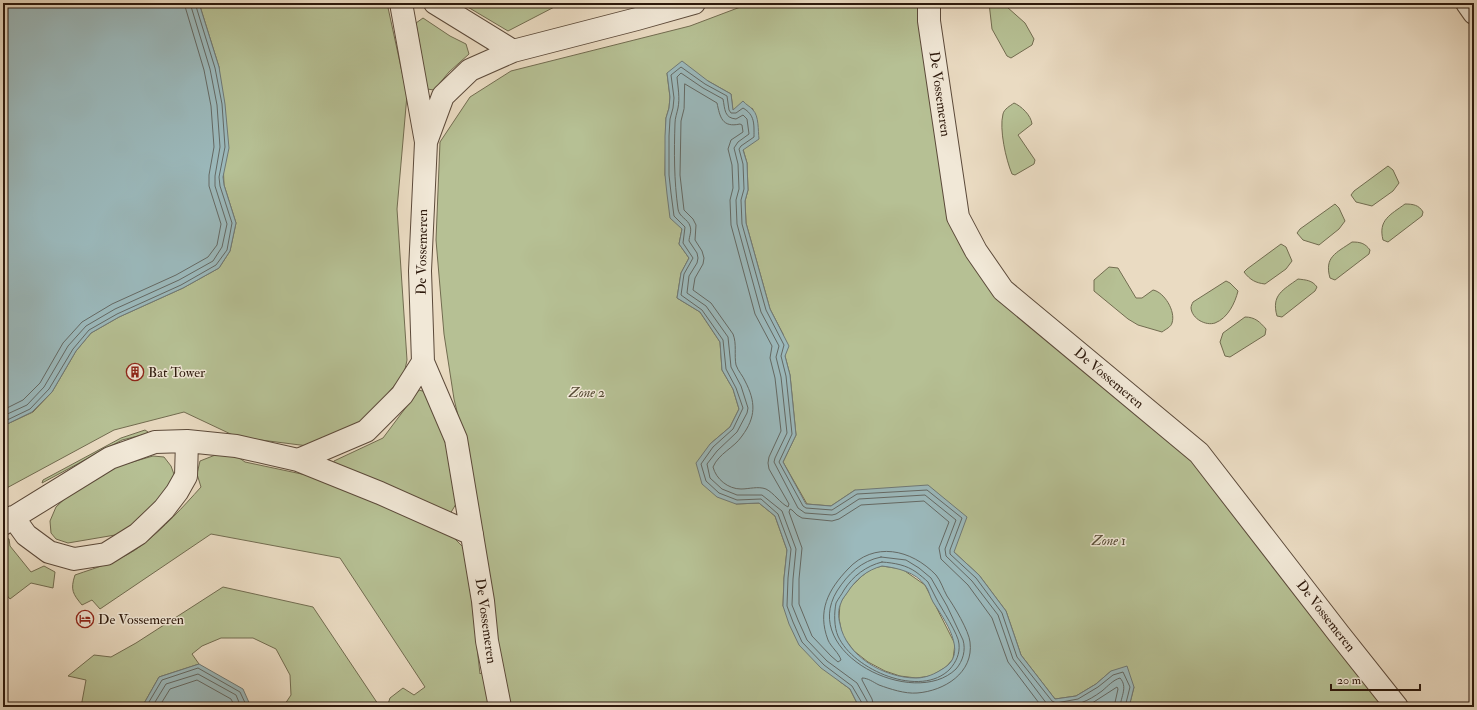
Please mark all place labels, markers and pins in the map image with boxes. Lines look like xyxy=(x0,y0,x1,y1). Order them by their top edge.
building icon: Bat Tower xyxy=(125,362,145,382)
place label: Bat Tower xyxy=(148,364,206,381)
hotel icon: De Vossemeren xyxy=(75,609,95,629)
place label: De Vossemeren xyxy=(98,611,184,628)

